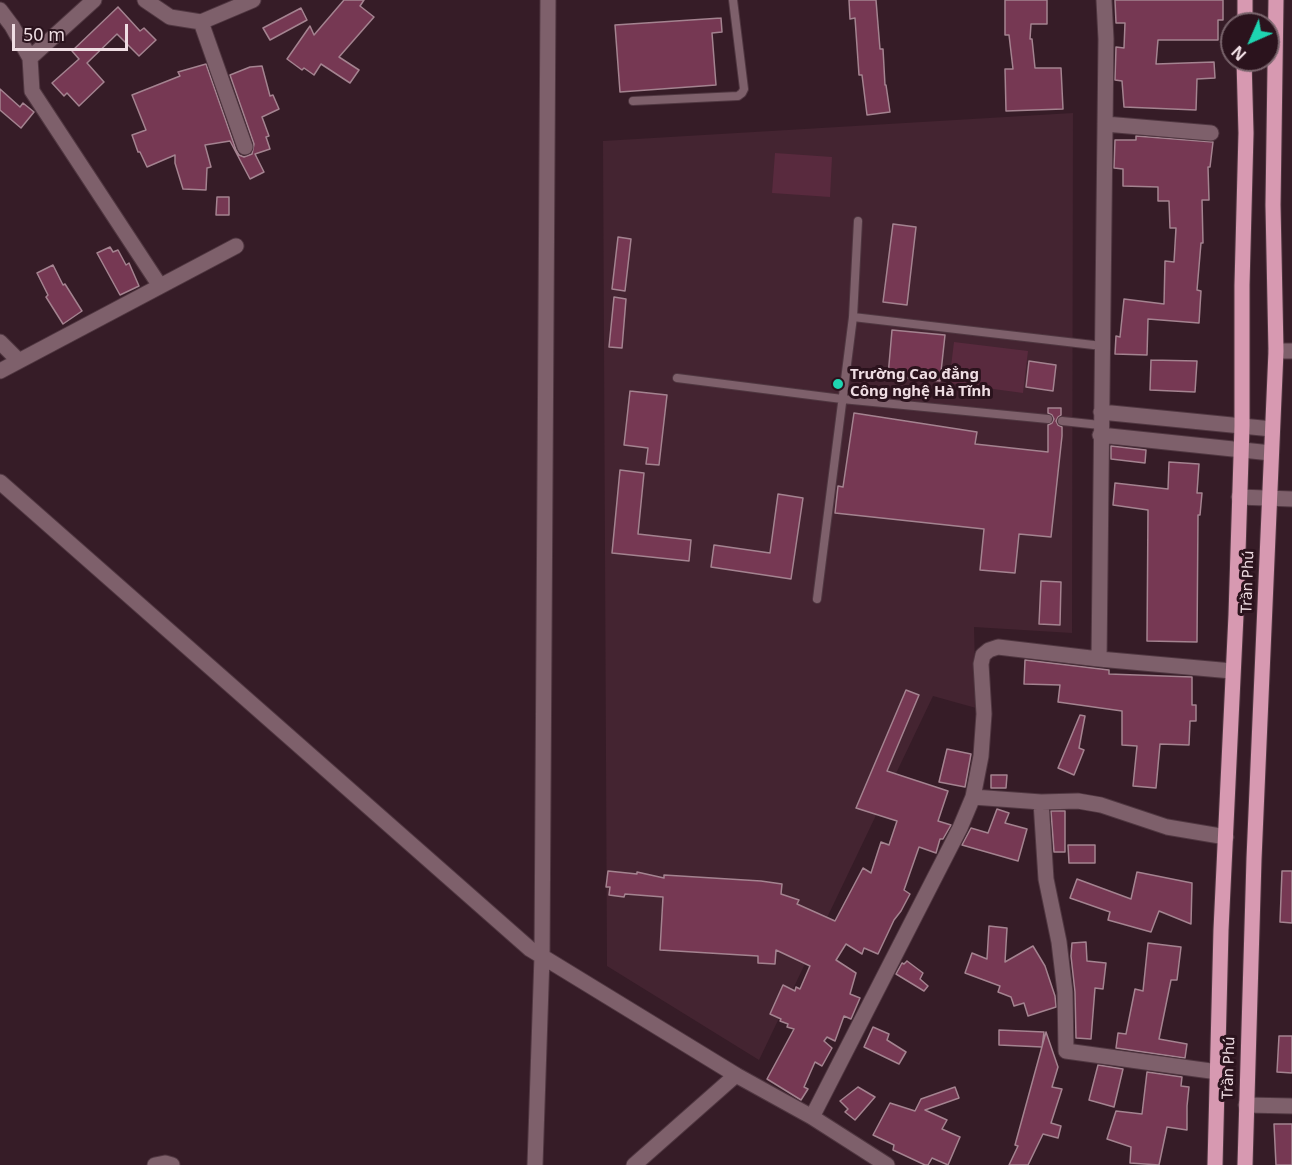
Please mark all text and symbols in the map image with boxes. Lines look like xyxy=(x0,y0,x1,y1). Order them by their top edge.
scale bar xyxy=(15,12,130,50)
north arrow xyxy=(1220,12,1280,72)
text: 50 m xyxy=(23,22,65,46)
text: N xyxy=(1226,41,1251,66)
place label: Trường Cao đẳng Công nghệ Hà Tĩnh xyxy=(850,366,991,401)
marker: Trường Cao đẳng Công nghệ Hà Tĩnh xyxy=(831,377,845,391)
street label: Trần Phú xyxy=(1238,550,1258,614)
street label: Trần Phú xyxy=(1219,1036,1239,1100)

